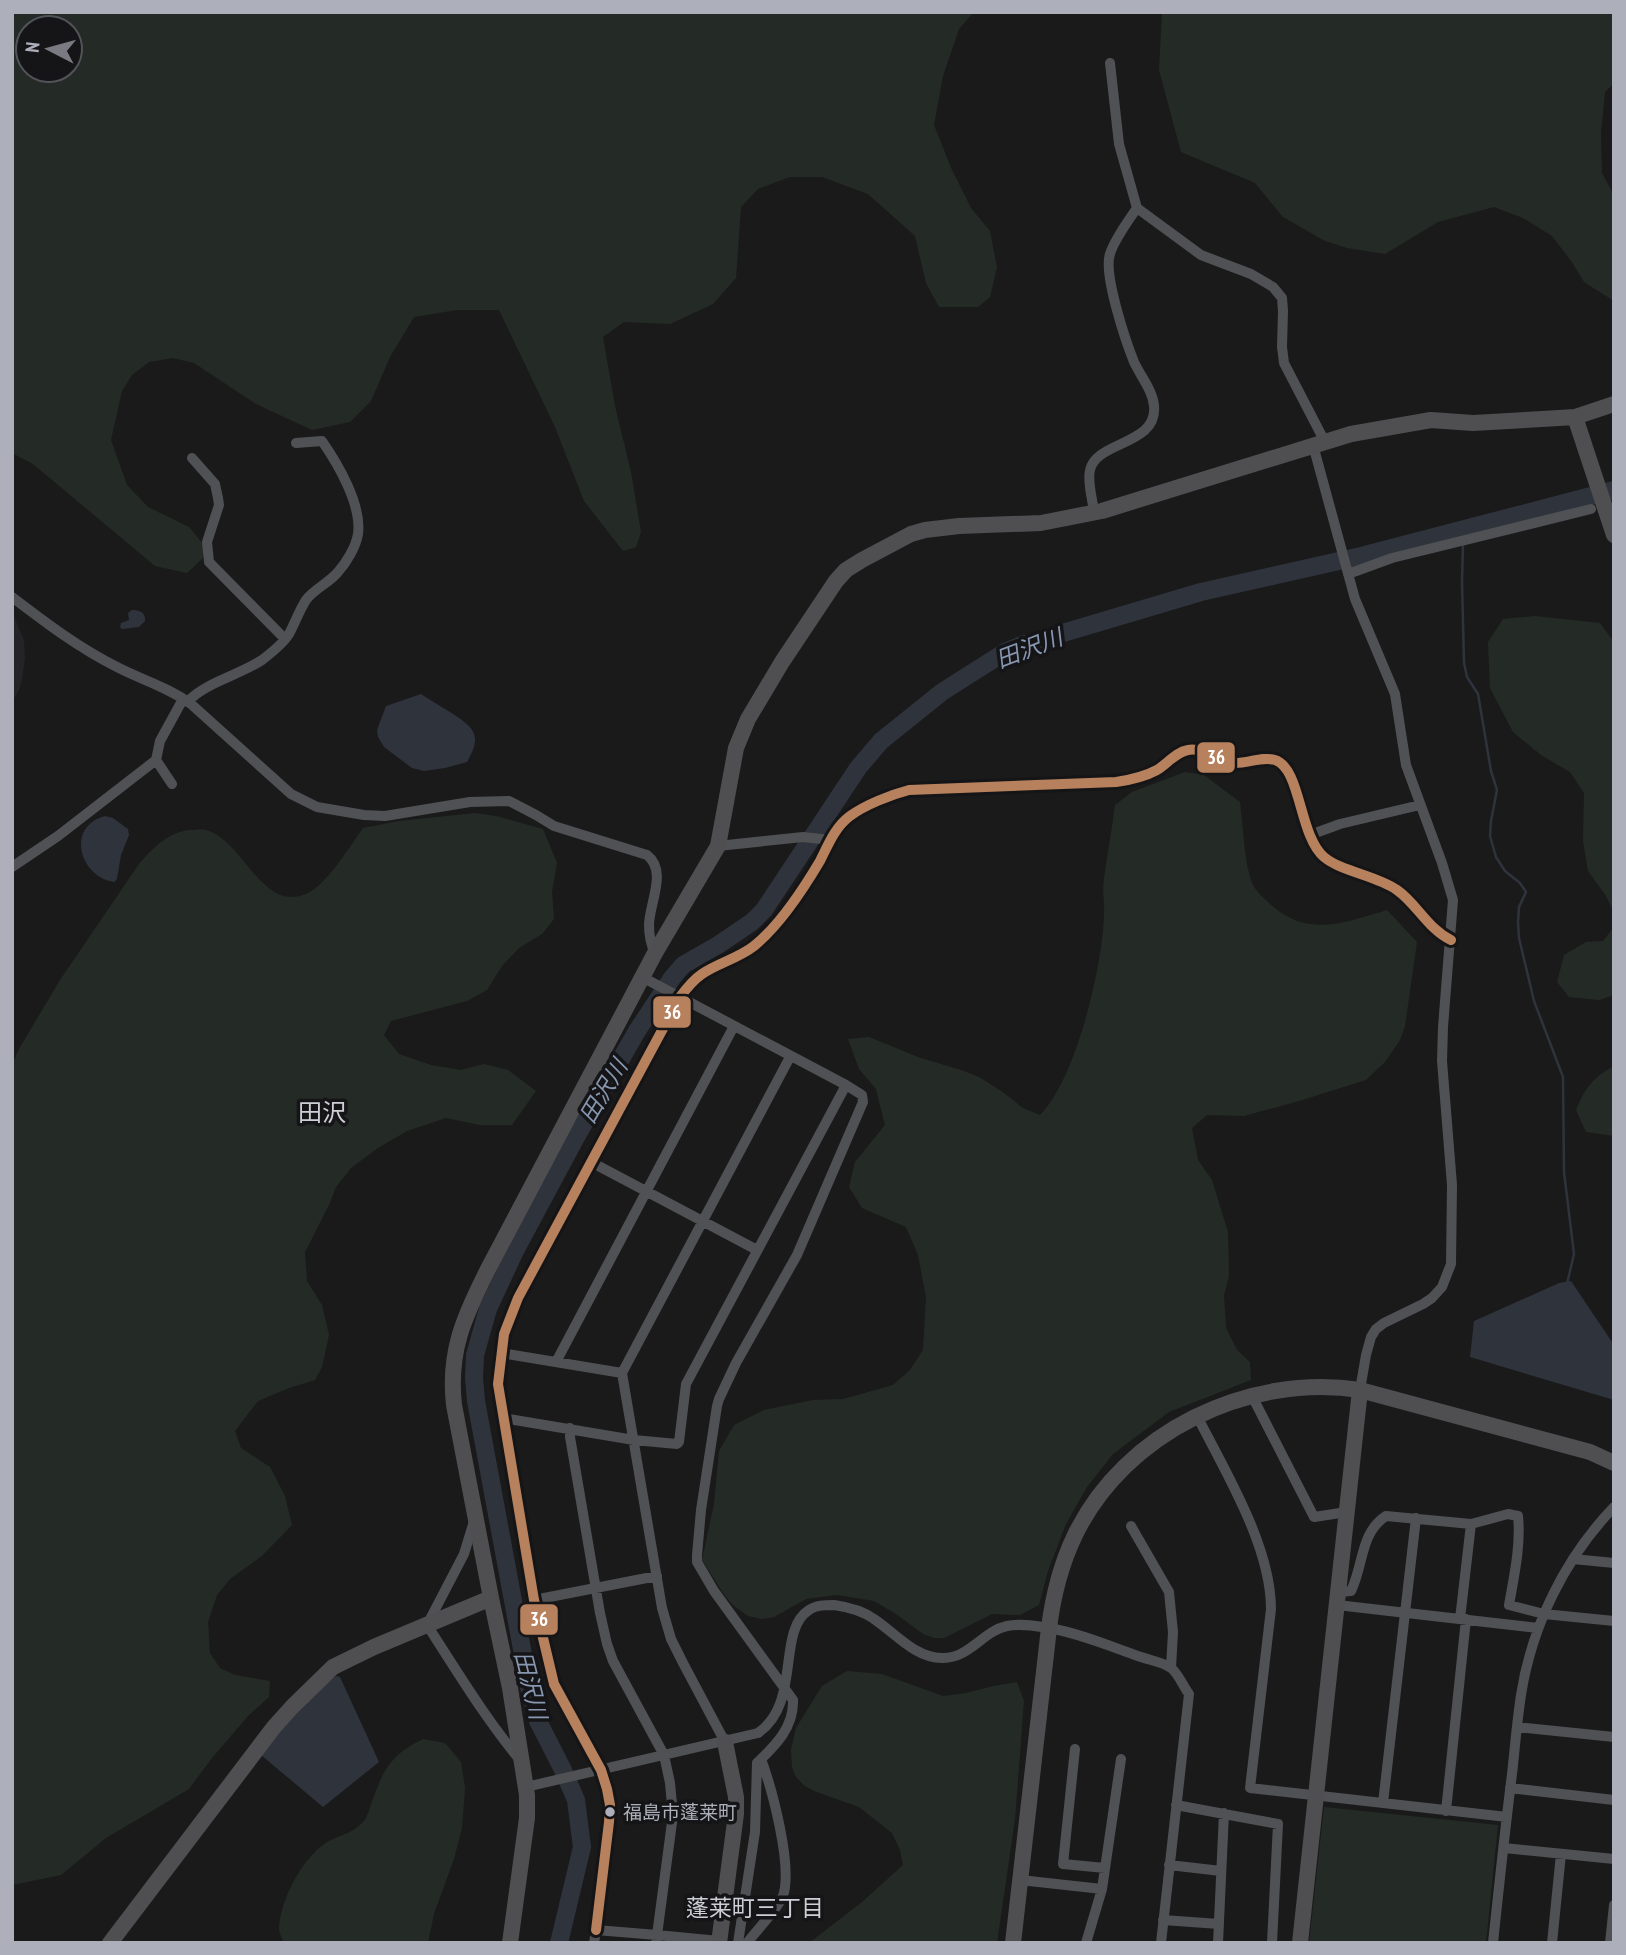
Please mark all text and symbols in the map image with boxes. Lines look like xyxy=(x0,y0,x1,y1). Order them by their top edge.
north arrow xyxy=(14,14,84,84)
text: N xyxy=(20,41,45,54)
water label: 田沢川 xyxy=(992,621,1069,674)
line badge: 36 xyxy=(1196,741,1236,774)
text: 36 xyxy=(1207,745,1225,769)
line badge: 36 xyxy=(652,995,692,1029)
text: 36 xyxy=(663,1000,681,1024)
water label: 田沢川 xyxy=(573,1051,635,1128)
district label: 田沢 xyxy=(298,1097,346,1128)
line badge: 36 xyxy=(519,1603,559,1636)
text: 36 xyxy=(530,1607,548,1631)
water label: 田沢川 xyxy=(509,1648,554,1725)
place label: 福島市蓬莱町 xyxy=(623,1800,737,1824)
marker: 福島市蓬莱町 xyxy=(603,1805,617,1819)
district label: 蓬莱町三丁目 xyxy=(686,1893,824,1922)

